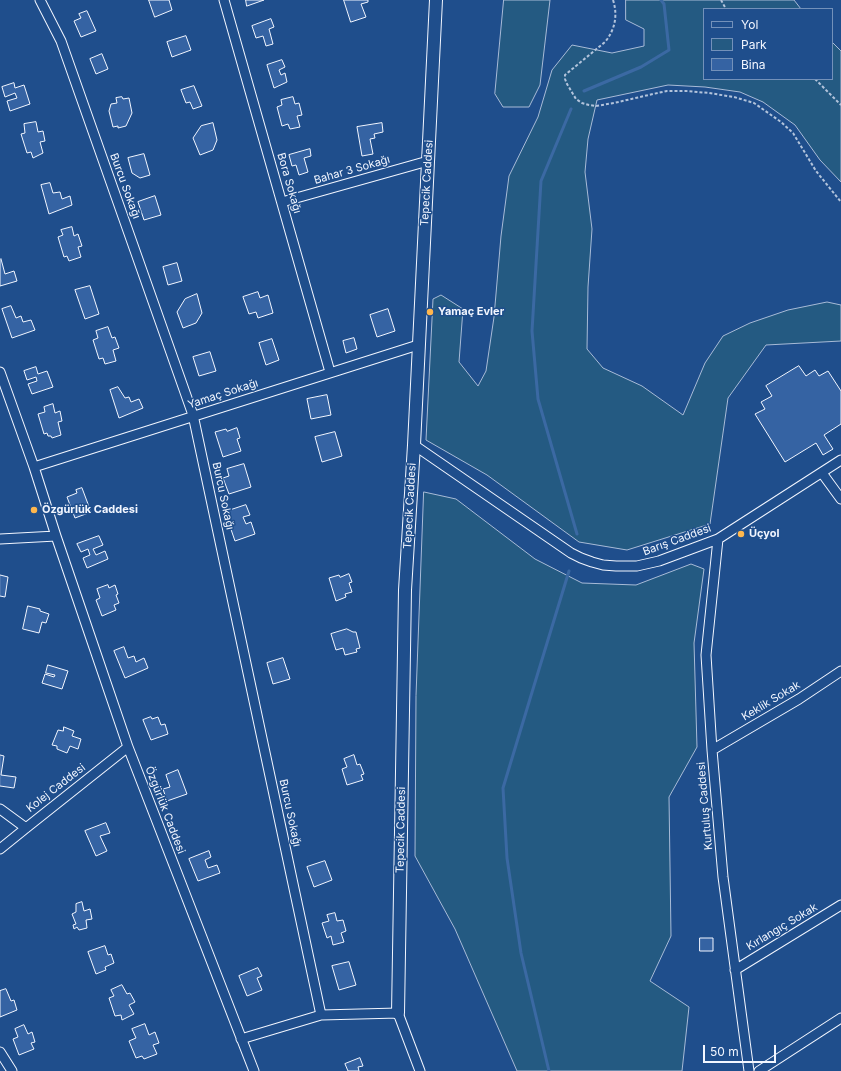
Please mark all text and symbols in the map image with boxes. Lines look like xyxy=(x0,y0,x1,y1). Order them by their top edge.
legend xyxy=(703,8,833,80)
text: Yol xyxy=(741,17,758,32)
text: Park xyxy=(741,37,767,52)
text: Bina xyxy=(741,57,766,72)
street label: Tepecik Caddesi xyxy=(418,139,436,227)
street label: Burcu Sokağı xyxy=(107,151,143,221)
street label: Bora Sokağı xyxy=(274,151,304,215)
street label: Bahar 3 Sokağı xyxy=(312,153,392,187)
place label: Yamaç Evler xyxy=(438,305,504,319)
marker: Yamaç Evler xyxy=(425,307,435,317)
street label: Yamaç Sokağı xyxy=(186,376,260,412)
street label: Burcu Sokağı xyxy=(209,461,237,531)
street label: Tepecik Caddesi xyxy=(401,462,419,550)
place label: Özgürlük Caddesi xyxy=(42,503,138,517)
marker: Özgürlük Caddesi xyxy=(29,505,39,515)
street label: Barış Caddesi xyxy=(641,522,713,558)
place label: Üçyol xyxy=(749,527,779,541)
marker: Üçyol xyxy=(736,529,746,539)
street label: Keklik Sokak xyxy=(739,678,803,724)
street label: Kolej Caddesi xyxy=(24,761,88,815)
street label: Kurtuluş Caddesi xyxy=(695,761,715,851)
street label: Özgürlük Caddesi xyxy=(142,764,188,856)
street label: Burcu Sokağı xyxy=(276,778,304,848)
street label: Tepecik Caddesi xyxy=(394,787,408,873)
street label: Kırlangıç Sokak xyxy=(744,901,820,953)
scale bar xyxy=(705,1037,778,1063)
text: 50 m xyxy=(710,1044,739,1059)

